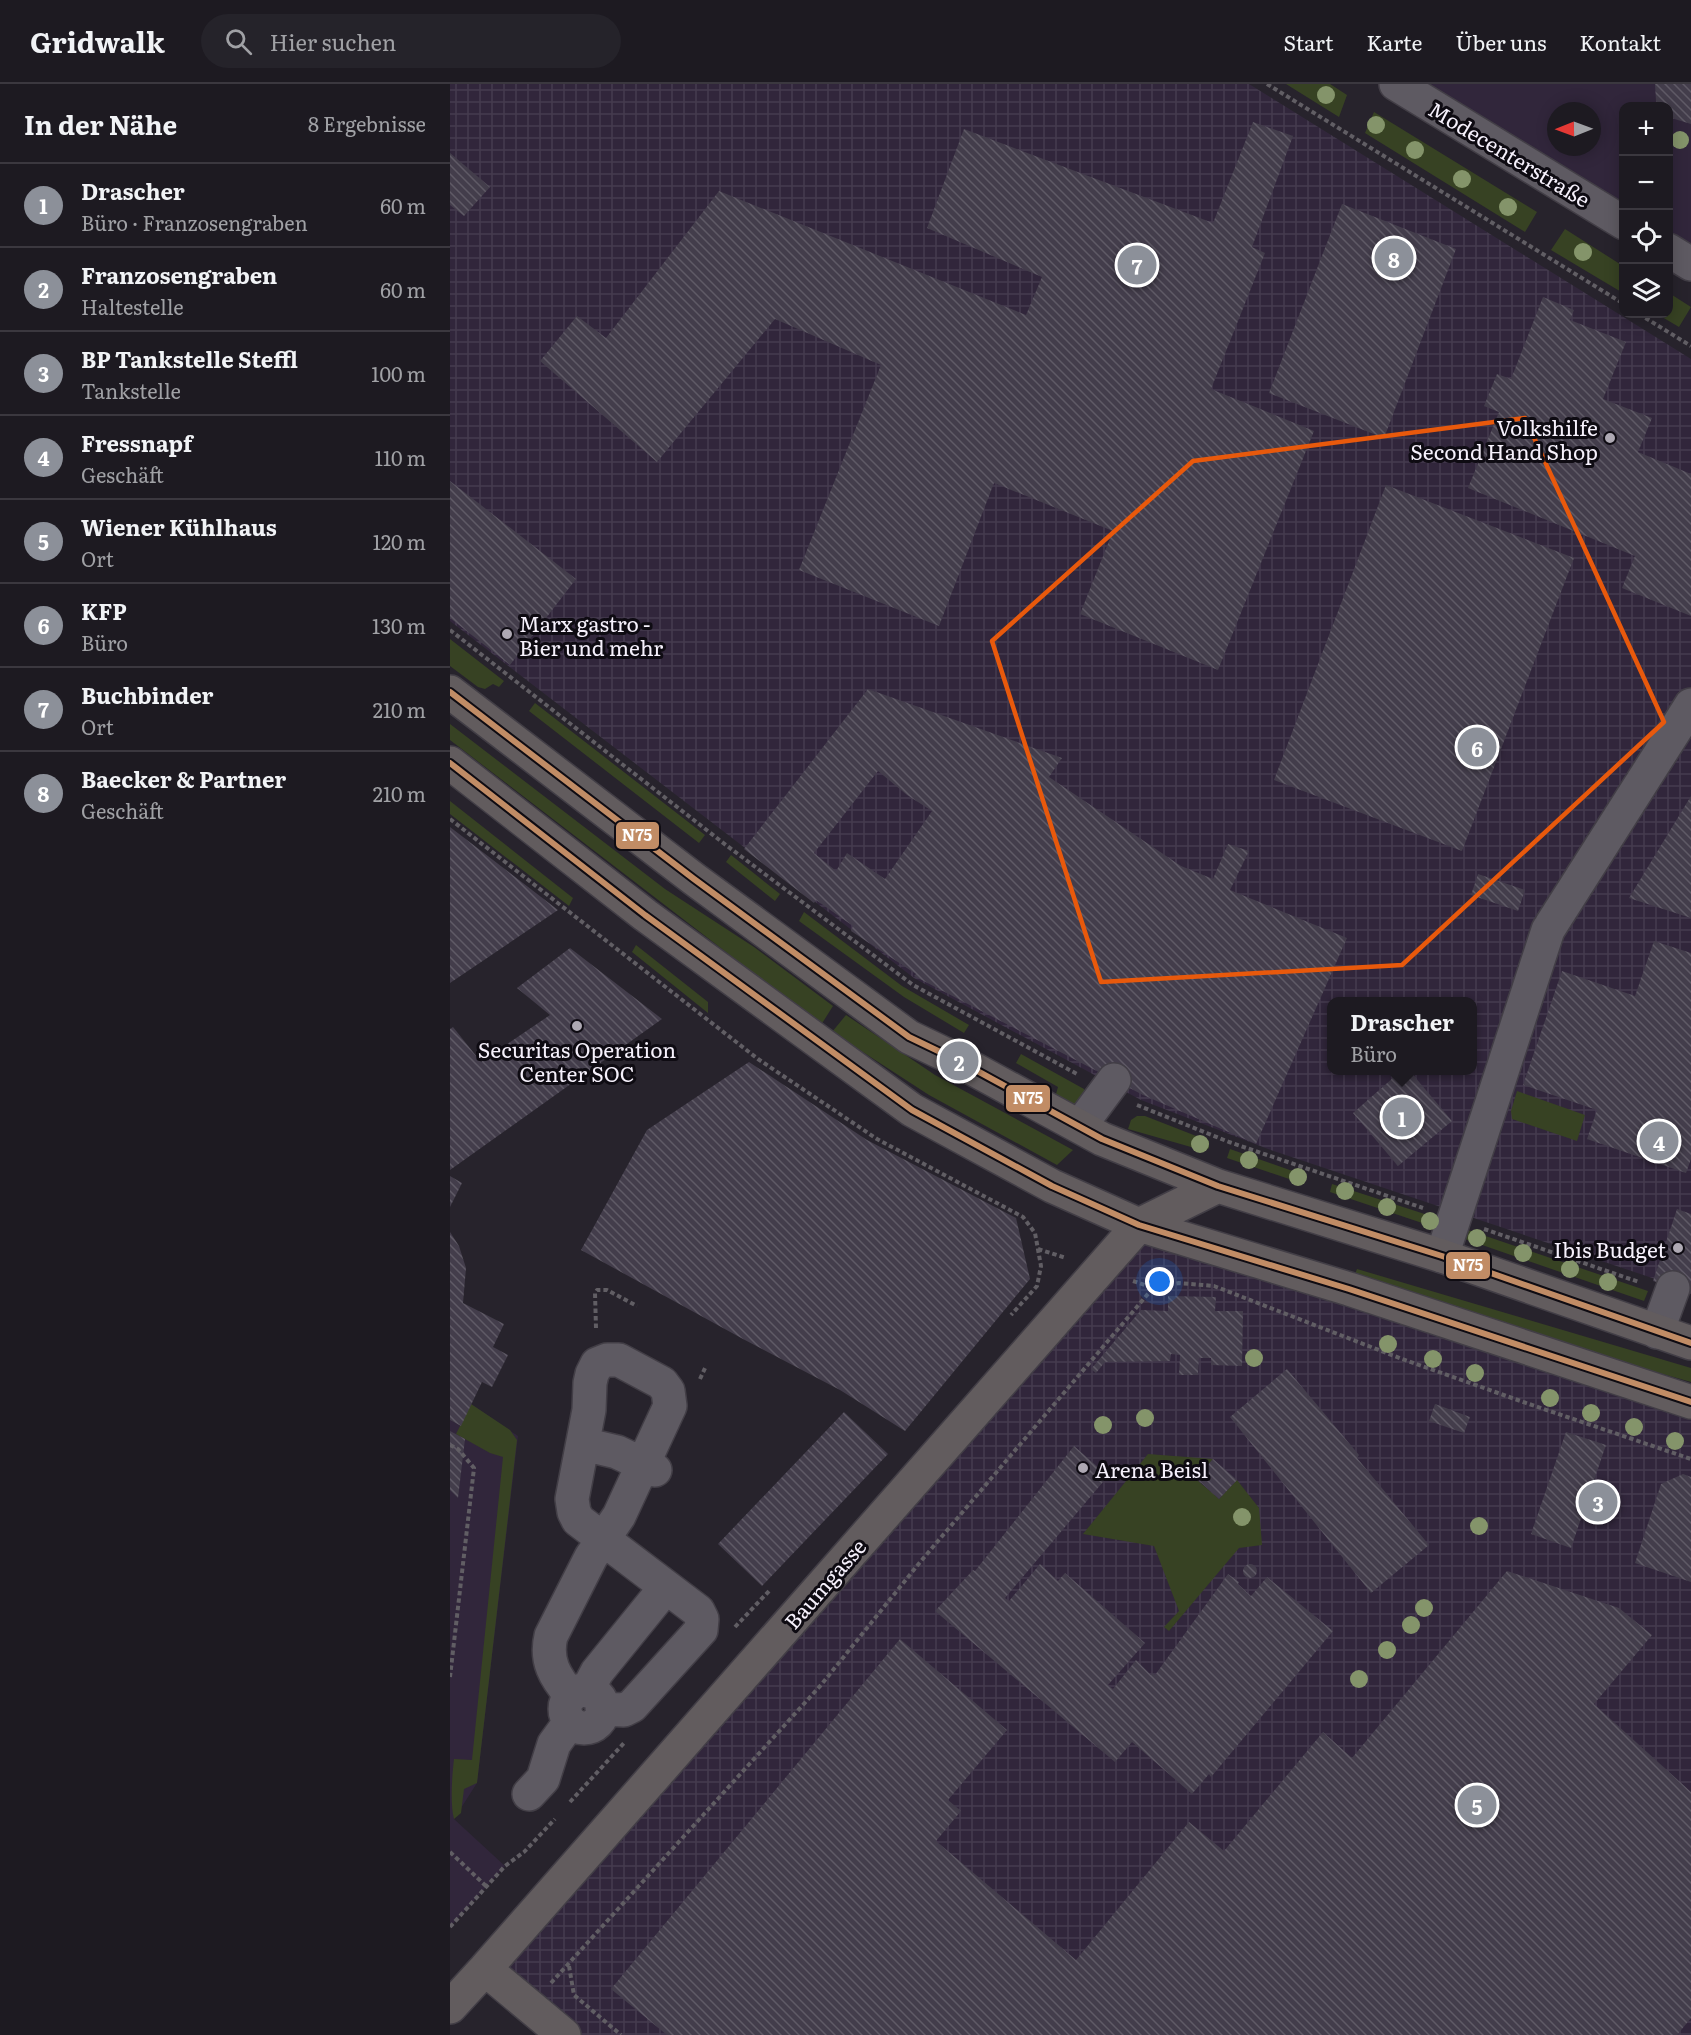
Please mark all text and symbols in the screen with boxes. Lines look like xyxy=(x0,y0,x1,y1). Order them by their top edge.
search box xyxy=(201,14,621,68)
text: Gridwalk xyxy=(30,20,165,62)
icon: search xyxy=(222,25,255,58)
text: Hier suchen xyxy=(270,25,396,58)
text: Start xyxy=(1283,26,1334,57)
text: Karte xyxy=(1367,26,1422,57)
text: Über uns xyxy=(1455,26,1546,57)
text: Kontakt xyxy=(1579,26,1661,57)
street label: Modecenterstraße xyxy=(1423,92,1597,214)
north arrow xyxy=(1547,102,1601,156)
map controls xyxy=(1619,102,1673,318)
button: + xyxy=(1619,102,1673,156)
text: In der Nähe xyxy=(24,104,177,143)
text: 8 Ergebnisse xyxy=(308,108,426,138)
button: − xyxy=(1619,156,1673,210)
text: Drascher xyxy=(81,174,185,207)
text: 1 xyxy=(39,190,48,220)
text: 60 m xyxy=(380,190,426,220)
text: Büro · Franzosengraben xyxy=(81,207,308,237)
button: locate xyxy=(1619,210,1673,264)
pin: 8 xyxy=(1374,236,1414,280)
pin: 7 xyxy=(1118,242,1156,288)
text: Franzosengraben xyxy=(81,258,277,291)
button: layers xyxy=(1619,264,1673,318)
text: 2 xyxy=(38,274,49,304)
text: 60 m xyxy=(380,274,426,304)
text: Haltestelle xyxy=(81,291,184,321)
text: BP Tankstelle Steffl xyxy=(81,342,298,375)
text: 3 xyxy=(38,358,49,388)
text: 100 m xyxy=(371,358,426,388)
text: Tankstelle xyxy=(81,375,181,405)
place label: Volkshilfe Second Hand Shop xyxy=(1410,411,1598,466)
text: Fressnapf xyxy=(81,426,192,459)
marker: Volkshilfe Second Hand Shop xyxy=(1603,431,1617,445)
text: 4 xyxy=(37,442,50,472)
text: 110 m xyxy=(375,442,426,472)
text: Geschäft xyxy=(81,459,164,489)
text: Wiener Kühlhaus xyxy=(81,510,277,543)
text: 5 xyxy=(38,526,49,556)
text: 120 m xyxy=(373,526,426,556)
text: Ort xyxy=(81,543,114,573)
text: KFP xyxy=(81,594,127,627)
place label: Marx gastro - Bier und mehr xyxy=(519,607,663,662)
text: 6 xyxy=(38,610,49,640)
text: 130 m xyxy=(372,610,426,640)
text: Büro xyxy=(81,627,128,657)
marker: Marx gastro - Bier und mehr xyxy=(500,627,514,641)
text: Buchbinder xyxy=(81,678,213,711)
text: 7 xyxy=(38,694,49,724)
text: 210 m xyxy=(373,694,426,724)
text: Ort xyxy=(81,711,114,741)
pin: 6 xyxy=(1458,724,1496,770)
text: Baecker & Partner xyxy=(81,762,286,795)
text: 8 xyxy=(38,778,49,808)
text: 210 m xyxy=(373,778,426,808)
text: Geschäft xyxy=(81,795,164,825)
line badge: N75 xyxy=(615,821,660,850)
text: N75 xyxy=(622,822,653,846)
popup xyxy=(1327,997,1477,1075)
text: Drascher xyxy=(1350,1005,1454,1038)
marker: Securitas Operation Center SOC xyxy=(570,1019,584,1033)
place label: Securitas Operation Center SOC xyxy=(478,1033,676,1088)
pin: 2 xyxy=(940,1038,978,1084)
text: Büro xyxy=(1350,1038,1397,1068)
line badge: N75 xyxy=(1005,1084,1051,1113)
text: N75 xyxy=(1013,1085,1044,1109)
pin: 1 xyxy=(1382,1094,1422,1140)
pin: 4 xyxy=(1640,1118,1678,1164)
place label: Ibis Budget xyxy=(1554,1233,1667,1264)
marker: Ibis Budget xyxy=(1671,1241,1685,1255)
line badge: N75 xyxy=(1445,1251,1491,1280)
text: N75 xyxy=(1453,1252,1484,1276)
your location xyxy=(1145,1267,1174,1296)
place label: Arena Beisl xyxy=(1095,1453,1208,1484)
marker: Arena Beisl xyxy=(1076,1461,1090,1475)
pin: 3 xyxy=(1578,1480,1618,1524)
street label: Baumgasse xyxy=(776,1531,872,1635)
pin: 5 xyxy=(1458,1782,1496,1828)

